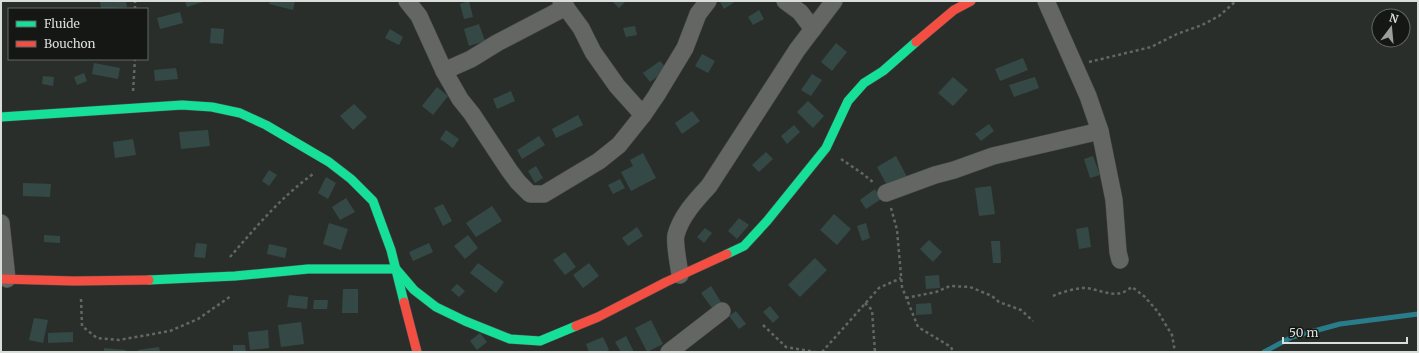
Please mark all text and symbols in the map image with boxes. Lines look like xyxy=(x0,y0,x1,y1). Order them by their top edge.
legend xyxy=(8,8,148,60)
north arrow xyxy=(1371,8,1411,48)
text: N xyxy=(1388,10,1400,26)
text: Fluide xyxy=(44,16,80,31)
text: Bouchon xyxy=(44,36,96,51)
scale bar xyxy=(1283,319,1407,345)
text: 50 m xyxy=(1289,325,1318,340)

